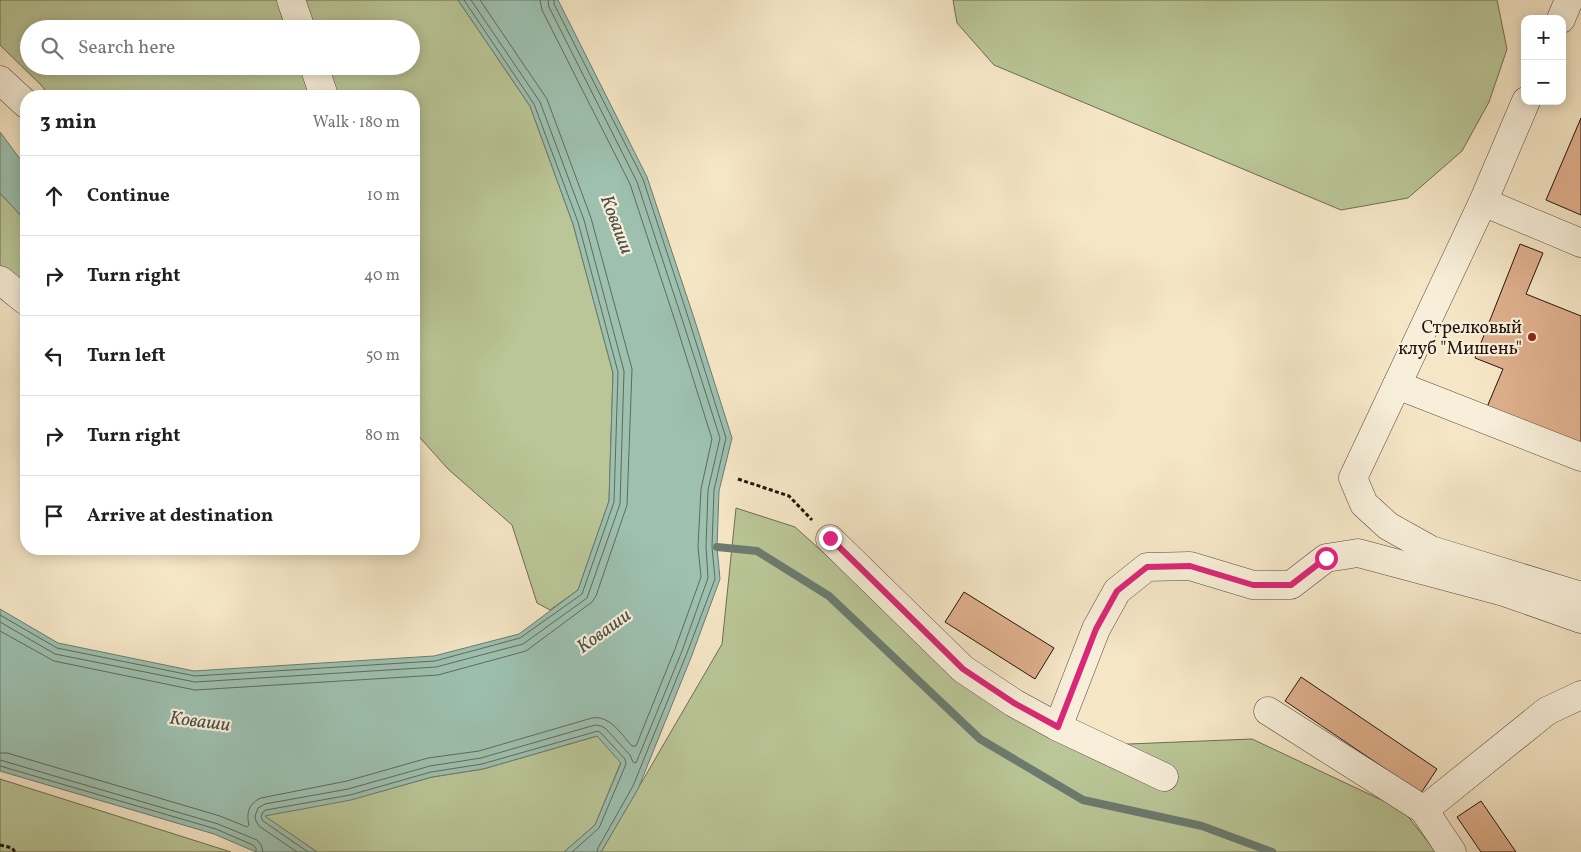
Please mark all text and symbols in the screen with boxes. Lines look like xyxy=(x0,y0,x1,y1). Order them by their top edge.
map controls xyxy=(1521,15,1566,105)
button: + xyxy=(1521,15,1566,60)
search box xyxy=(20,20,420,75)
icon: search xyxy=(38,34,66,62)
text: Search here xyxy=(78,35,175,61)
button: − xyxy=(1521,60,1566,105)
text: 3 min xyxy=(40,108,96,137)
text: Walk · 180 m xyxy=(313,112,400,134)
icon: ahead xyxy=(40,182,68,210)
text: Continue xyxy=(87,183,170,209)
text: 10 m xyxy=(367,185,400,207)
water label: Коваши xyxy=(593,191,639,258)
icon: right xyxy=(40,262,68,290)
text: Turn right xyxy=(87,263,180,289)
text: 40 m xyxy=(364,265,400,287)
place label: Стрелковый клуб "Мишень" xyxy=(1398,316,1522,362)
marker: Стрелковый клуб "Мишень" xyxy=(1526,331,1538,343)
icon: left xyxy=(40,342,68,370)
text: Turn left xyxy=(87,343,166,369)
text: 50 m xyxy=(366,345,400,367)
icon: right xyxy=(40,422,68,450)
text: Turn right xyxy=(87,423,180,449)
text: 80 m xyxy=(365,425,400,447)
icon: arrive xyxy=(40,502,68,530)
text: Arrive at destination xyxy=(87,503,273,529)
route end xyxy=(819,527,842,550)
route start xyxy=(1315,547,1338,570)
water label: Коваши xyxy=(572,603,637,660)
water label: Коваши xyxy=(168,705,232,739)

